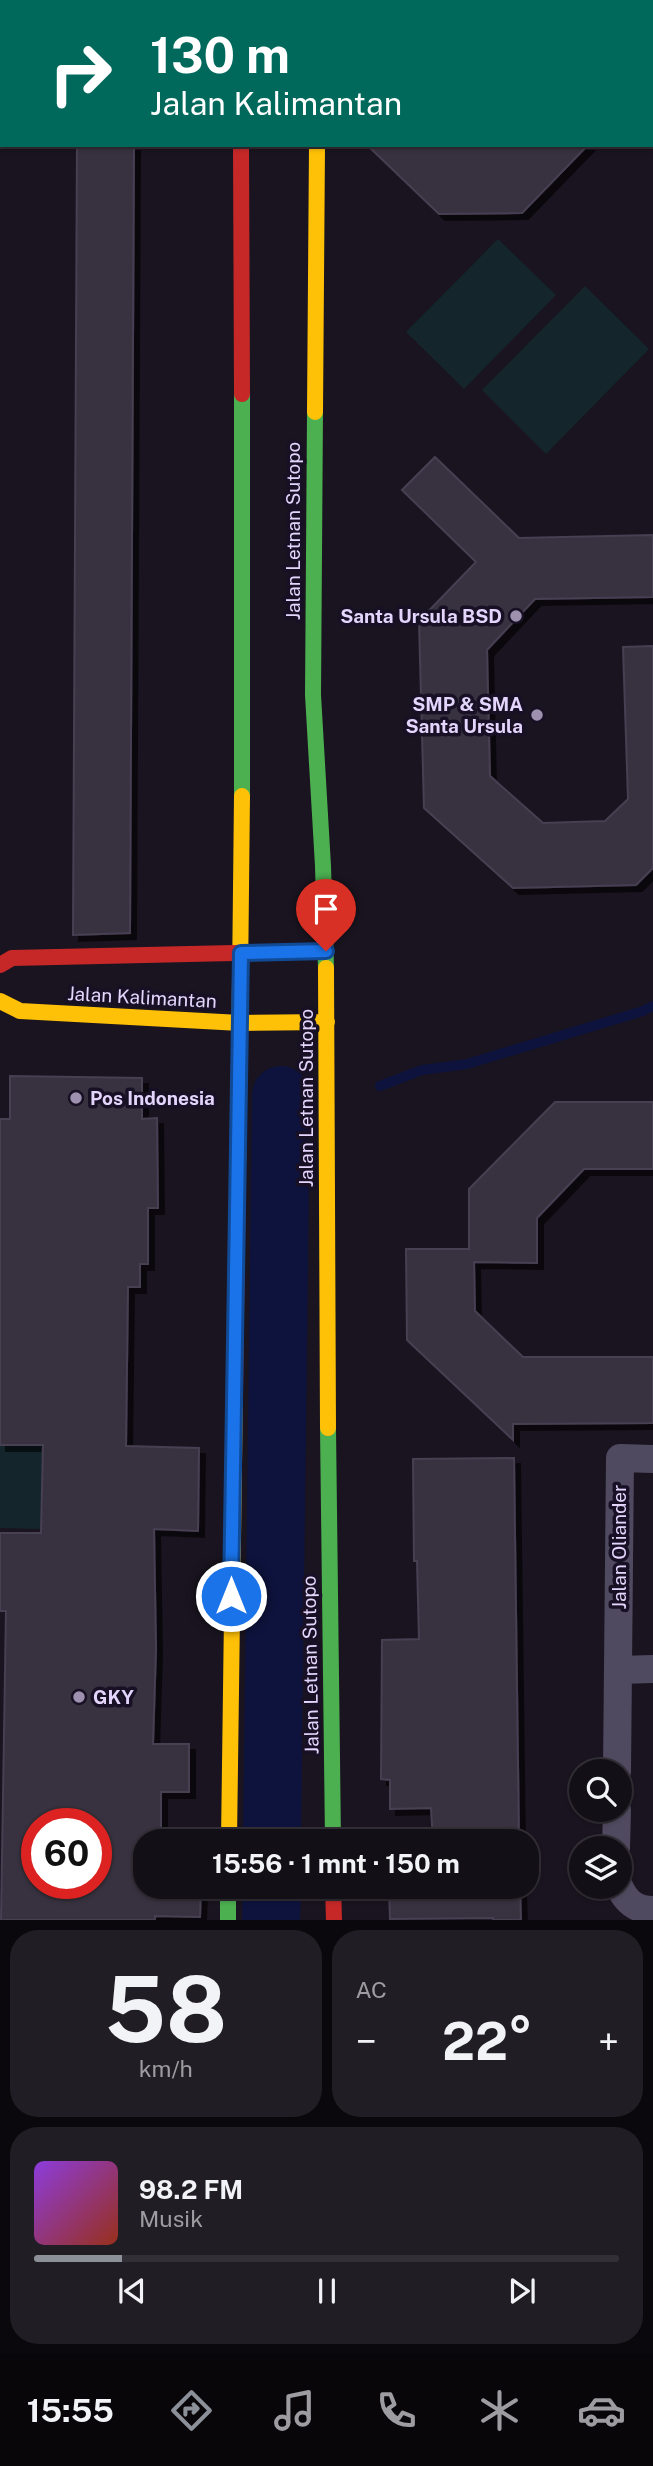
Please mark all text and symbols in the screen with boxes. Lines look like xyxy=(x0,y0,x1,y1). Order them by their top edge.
text: 130 m xyxy=(150,26,290,84)
icon: right xyxy=(35,28,126,119)
text: Jalan Kalimantan xyxy=(150,85,402,122)
street label: Jalan Letnan Sutopo xyxy=(282,442,304,620)
place label: Santa Ursula BSD xyxy=(340,605,502,627)
marker: Santa Ursula BSD xyxy=(508,608,524,624)
place label: SMP & SMA Santa Ursula xyxy=(406,693,523,737)
marker: SMP & SMA Santa Ursula xyxy=(529,707,545,723)
pin xyxy=(296,879,356,951)
icon: arrive xyxy=(307,890,345,928)
street label: Jalan Kalimantan xyxy=(67,982,217,1012)
street label: Jalan Letnan Sutopo xyxy=(295,1009,317,1187)
place label: Pos Indonesia xyxy=(90,1087,215,1109)
marker: Pos Indonesia xyxy=(68,1090,84,1106)
street label: Jalan Oliander xyxy=(608,1485,630,1609)
position arrow xyxy=(194,1559,268,1633)
street label: Jalan Letnan Sutopo xyxy=(297,1575,323,1755)
place label: GKY xyxy=(93,1686,134,1708)
marker: GKY xyxy=(71,1689,87,1705)
map controls xyxy=(569,1759,632,1899)
button: search xyxy=(569,1759,632,1822)
speed limit sign: 60 xyxy=(21,1808,112,1899)
button: layers xyxy=(569,1836,632,1899)
text: 15:56 · 1 mnt · 150 m xyxy=(212,1848,460,1879)
text: 58 xyxy=(105,1956,227,2062)
text: AC xyxy=(356,1976,387,2003)
text: 22° xyxy=(442,2011,533,2072)
text: − xyxy=(356,2019,377,2064)
text: + xyxy=(598,2019,619,2064)
text: km/h xyxy=(139,2055,193,2082)
text: 98.2 FM xyxy=(139,2174,243,2205)
text: Musik xyxy=(139,2205,203,2232)
icon: previous xyxy=(113,2272,151,2310)
icon: pause xyxy=(308,2272,346,2310)
icon: next xyxy=(503,2272,541,2310)
icon: directions xyxy=(167,2386,216,2435)
icon: music xyxy=(270,2386,319,2435)
icon: phone xyxy=(372,2386,421,2435)
icon: climate xyxy=(475,2386,524,2435)
icon: car xyxy=(577,2386,626,2435)
text: 15:55 xyxy=(27,2392,114,2429)

